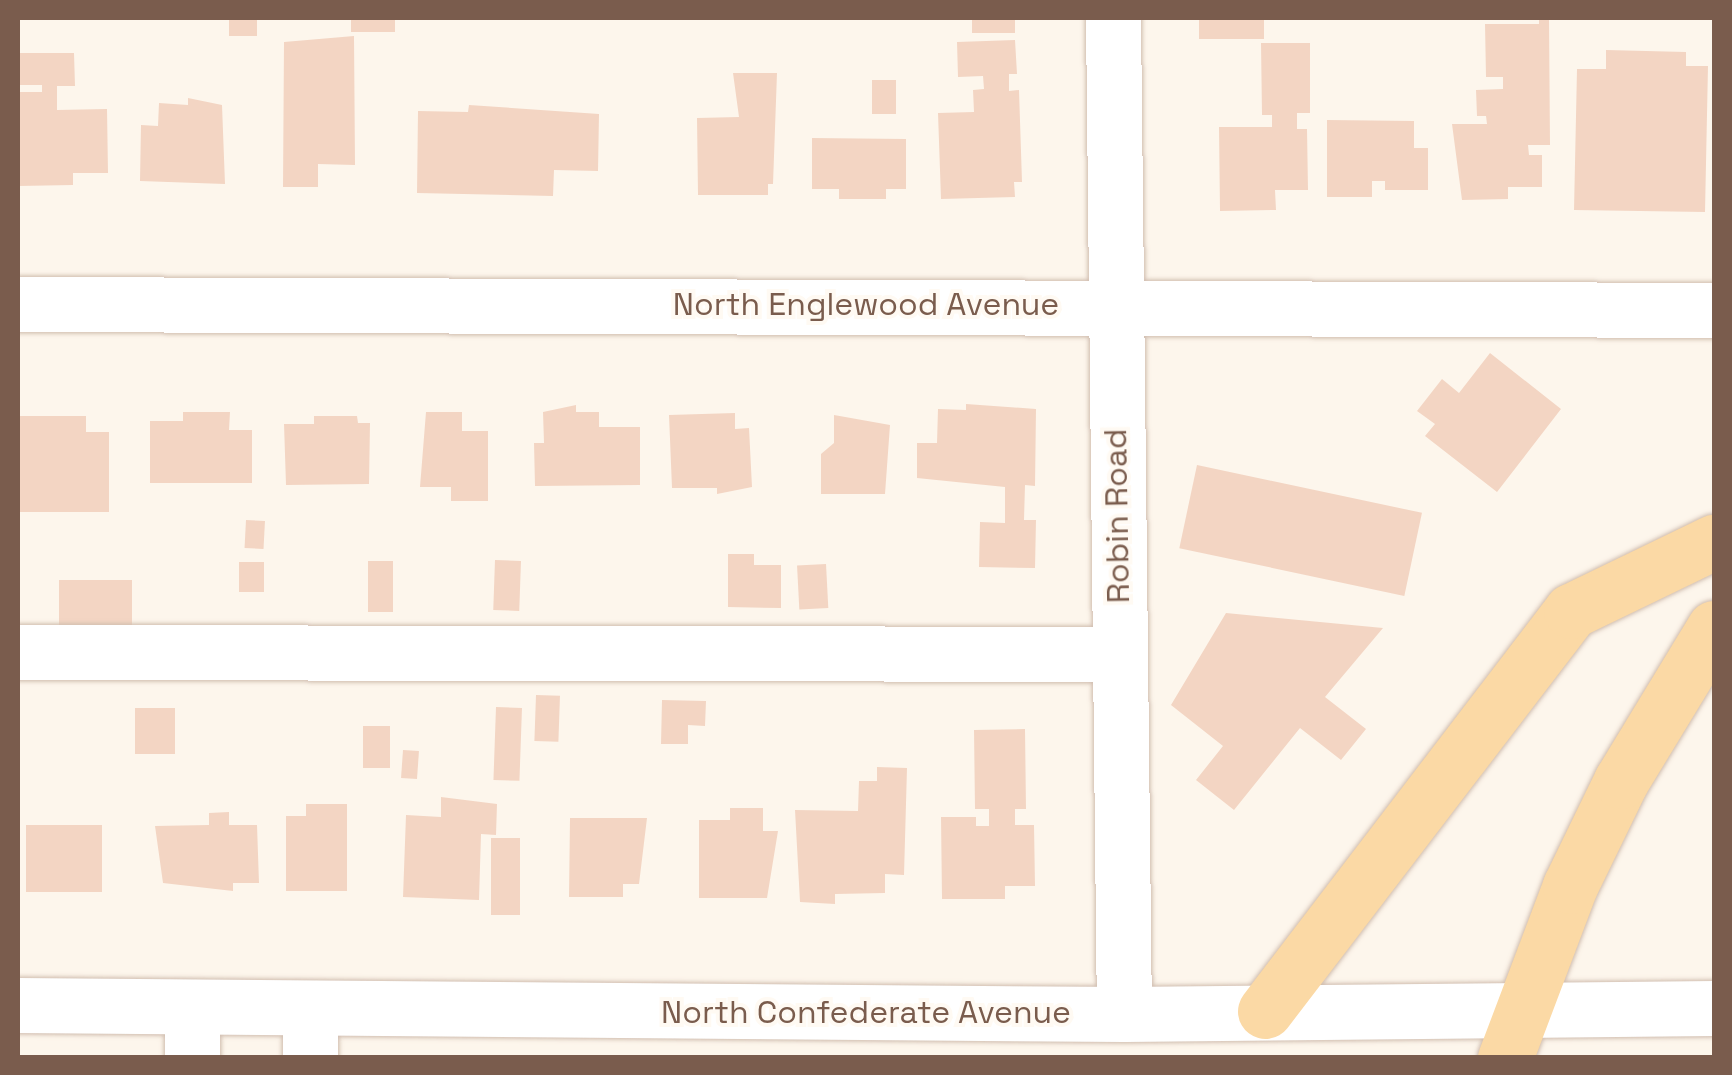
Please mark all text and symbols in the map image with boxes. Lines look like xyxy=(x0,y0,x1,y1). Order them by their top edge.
street label: North Englewood Avenue xyxy=(672,285,1060,323)
street label: Robin Road xyxy=(1096,428,1138,604)
street label: North Confederate Avenue xyxy=(661,993,1071,1031)

